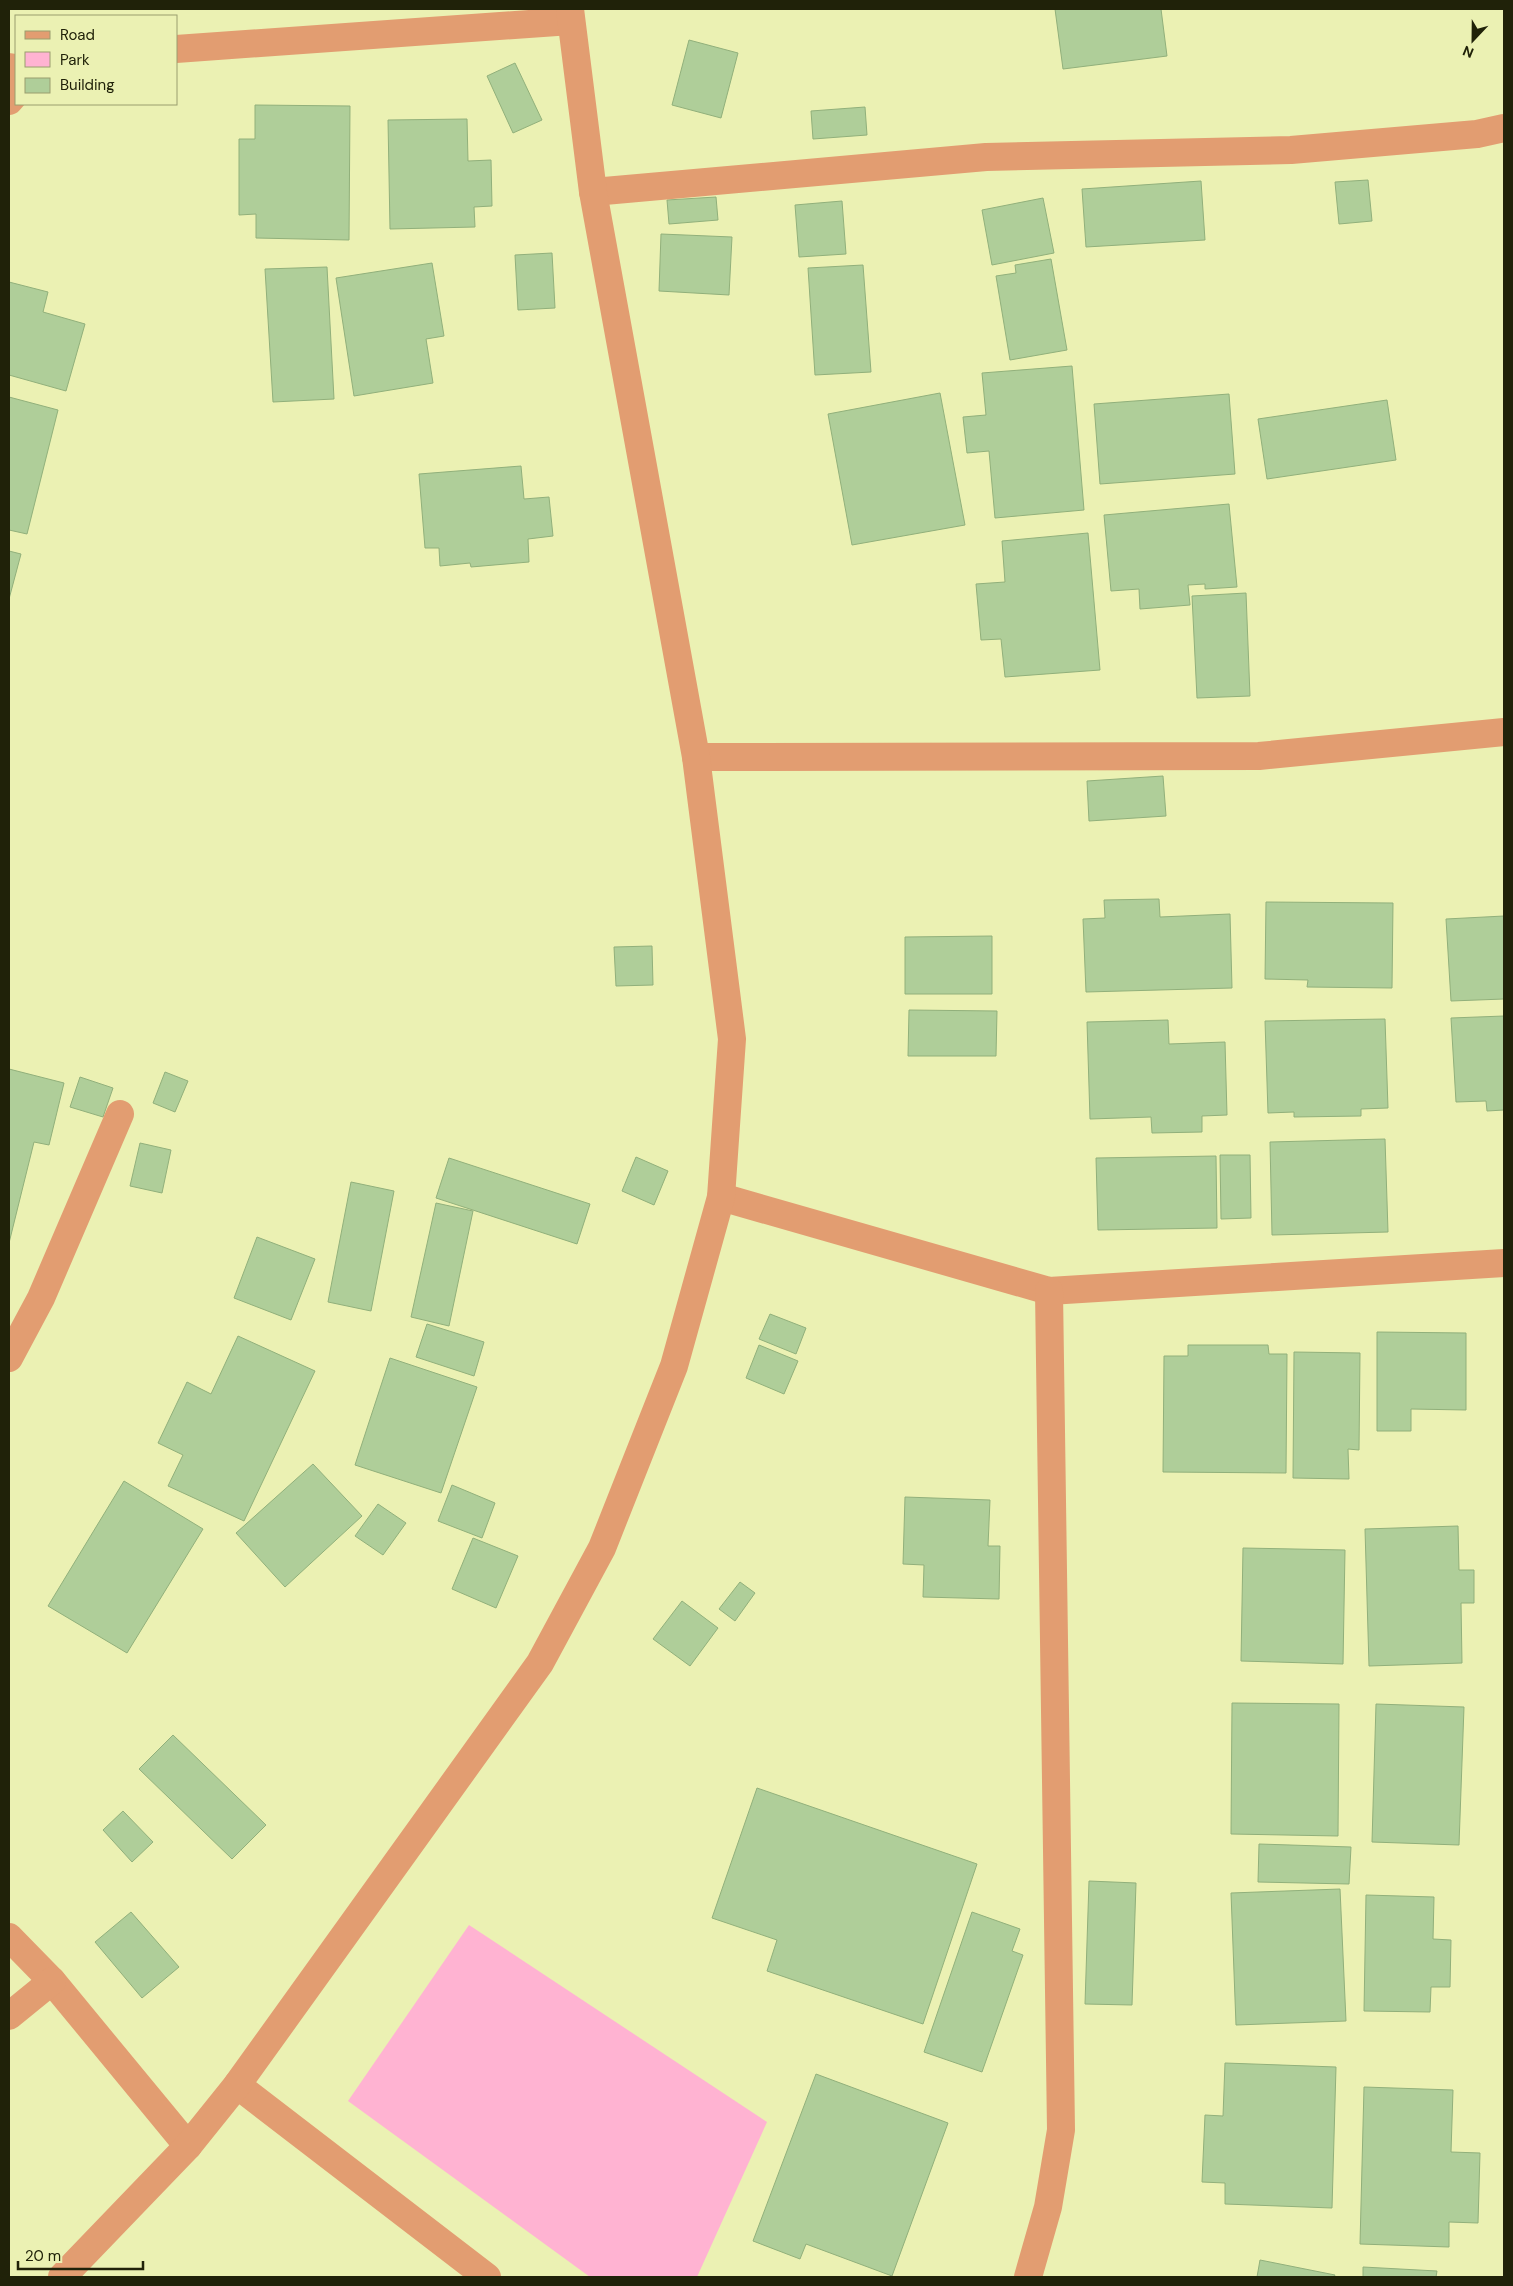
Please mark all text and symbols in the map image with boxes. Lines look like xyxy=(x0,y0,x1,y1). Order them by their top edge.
legend xyxy=(15,15,178,105)
north arrow xyxy=(1448,15,1498,65)
text: Road xyxy=(60,25,95,45)
text: N xyxy=(1460,42,1476,62)
text: Park xyxy=(60,50,90,70)
text: Building xyxy=(60,75,115,95)
scale bar xyxy=(18,2238,142,2270)
text: 20 m xyxy=(25,2246,61,2266)

